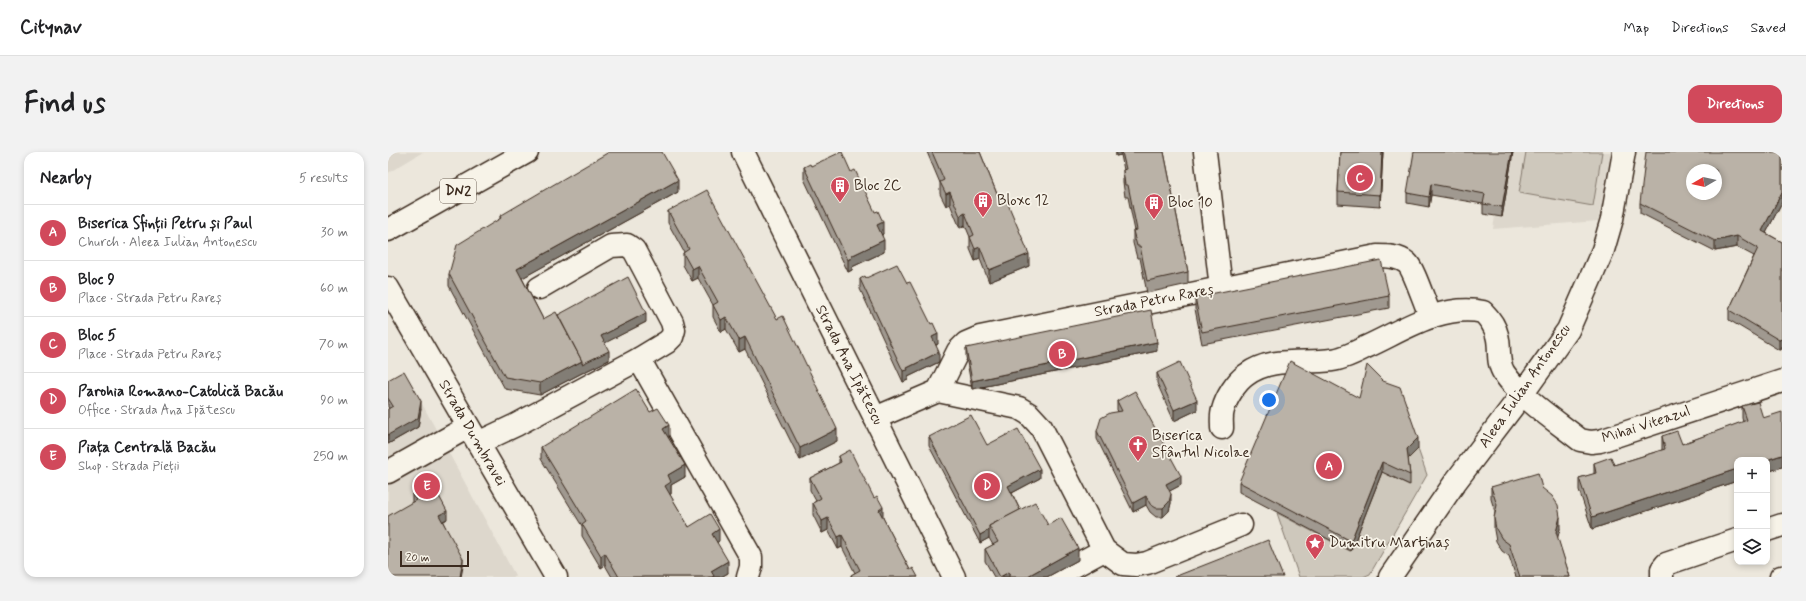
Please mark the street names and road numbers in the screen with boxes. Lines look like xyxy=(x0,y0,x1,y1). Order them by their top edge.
road number: DN2 xyxy=(440,179,476,203)
street label: Strada Petru Rareș xyxy=(1093,280,1216,322)
street label: Strada Ana Ipătescu xyxy=(810,302,888,428)
street label: Aleea Iulian Antonescu xyxy=(1474,320,1576,452)
street label: Strada Dumbravei xyxy=(434,376,510,490)
street label: Mihai Viteazul xyxy=(1599,401,1693,449)

